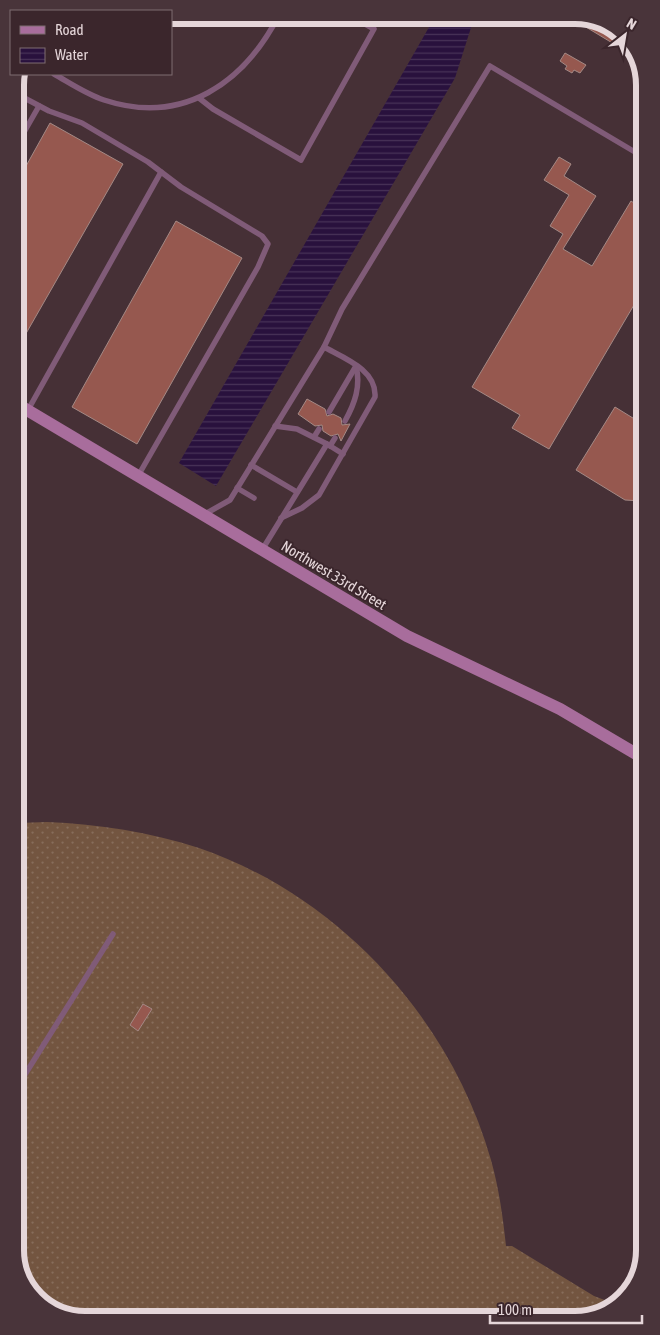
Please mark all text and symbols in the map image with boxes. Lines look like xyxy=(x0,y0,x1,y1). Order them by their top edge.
legend xyxy=(10,10,172,75)
north arrow xyxy=(600,10,650,60)
text: N xyxy=(624,15,639,33)
text: Road xyxy=(55,21,84,38)
text: Water xyxy=(55,46,88,63)
street label: Northwest 33rd Street xyxy=(278,537,390,613)
scale bar xyxy=(490,1292,642,1324)
text: 100 m xyxy=(498,1301,532,1318)

